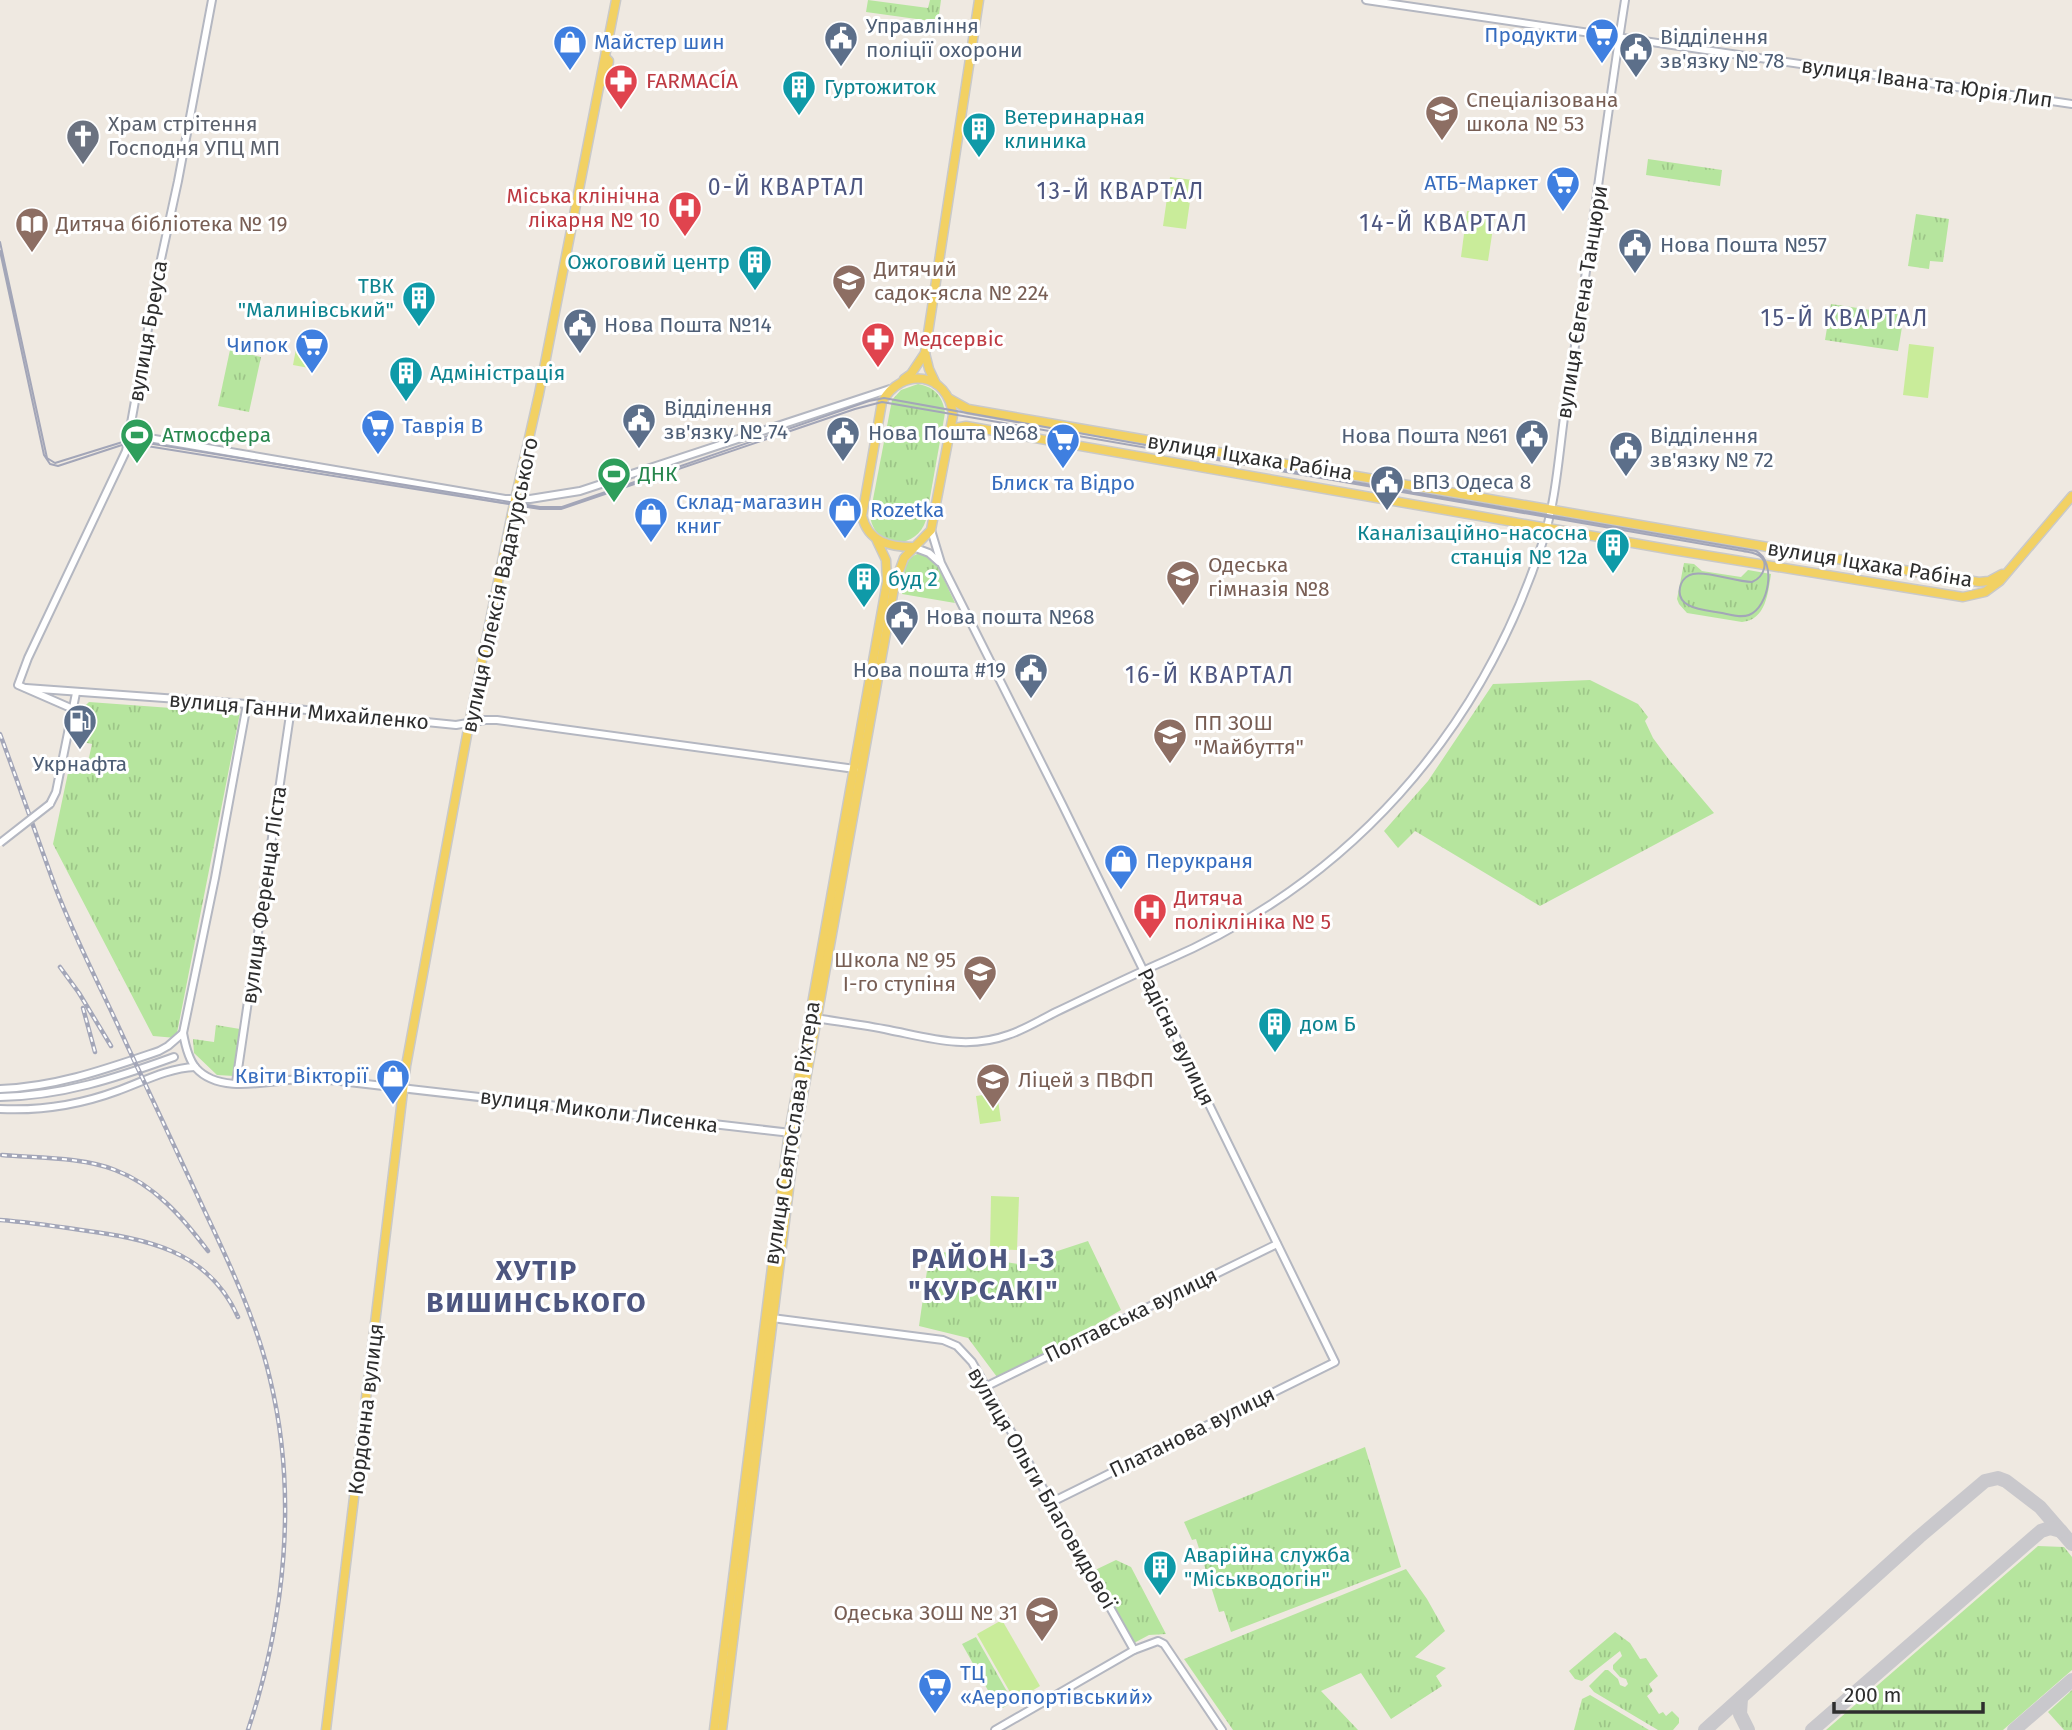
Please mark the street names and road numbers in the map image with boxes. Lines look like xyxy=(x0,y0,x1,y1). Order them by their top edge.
street label: вулиця Івана та Юрія Лип xyxy=(1800,52,2054,114)
street label: вулиця Євгена Танцюри xyxy=(1551,183,1613,421)
street label: вулиця Бреуса xyxy=(123,258,173,404)
street label: вулиця Іцхака Рабіна xyxy=(1145,428,1355,486)
street label: вулиця Олексія Вадатурського xyxy=(456,435,544,735)
street label: вулиця Іцхака Рабіна xyxy=(1765,535,1975,593)
street label: вулиця Ганни Михайленко xyxy=(168,687,430,735)
street label: вулиця Ференца Ліста xyxy=(236,784,292,1006)
street label: Радісна вулиця xyxy=(1131,964,1221,1110)
street label: вулиця Святослава Ріхтера xyxy=(758,999,826,1267)
street label: вулиця Миколи Лисенка xyxy=(478,1083,720,1139)
street label: Полтавська вулиця xyxy=(1040,1262,1222,1368)
street label: Кордонна вулиця xyxy=(343,1322,389,1496)
street label: вулиця Ольги Благовидової xyxy=(962,1362,1123,1614)
street label: Платанова вулиця xyxy=(1105,1381,1279,1483)

